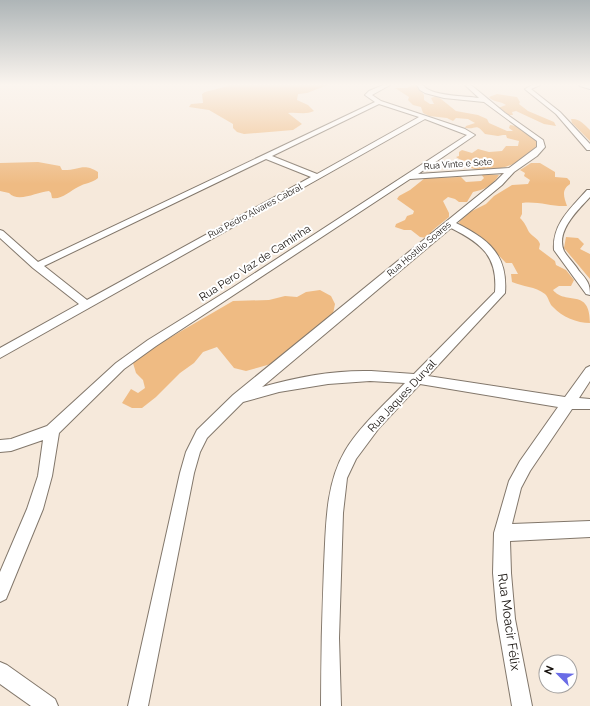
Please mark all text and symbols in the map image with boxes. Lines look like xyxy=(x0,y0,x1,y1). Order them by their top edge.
street label: Rua Vinte e Sete xyxy=(424,157,493,171)
street label: Rua Pedro Alvares Cabral xyxy=(206,182,304,240)
street label: Rua Hostílio Soares xyxy=(385,219,453,279)
street label: Rua Pero Vaz de Caminha xyxy=(197,222,313,304)
street label: Rua Jaques Durval xyxy=(365,357,439,435)
street label: Rua Moacir Félix xyxy=(495,572,523,672)
north arrow xyxy=(538,654,578,694)
text: N xyxy=(542,664,557,677)

